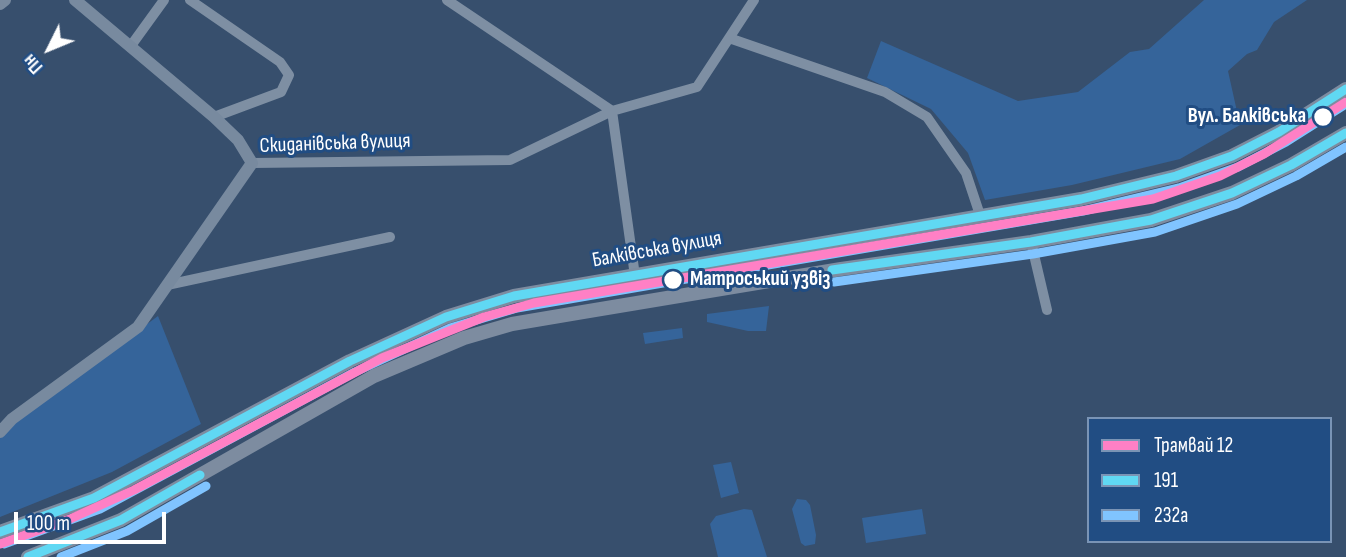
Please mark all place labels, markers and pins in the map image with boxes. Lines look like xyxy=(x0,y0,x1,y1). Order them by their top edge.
place label: Вул. Балківська xyxy=(1188,104,1306,130)
marker: Вул. Балківська xyxy=(1312,106,1334,128)
place label: Матроський узвіз xyxy=(690,267,830,293)
marker: Матроський узвіз xyxy=(662,269,684,291)

